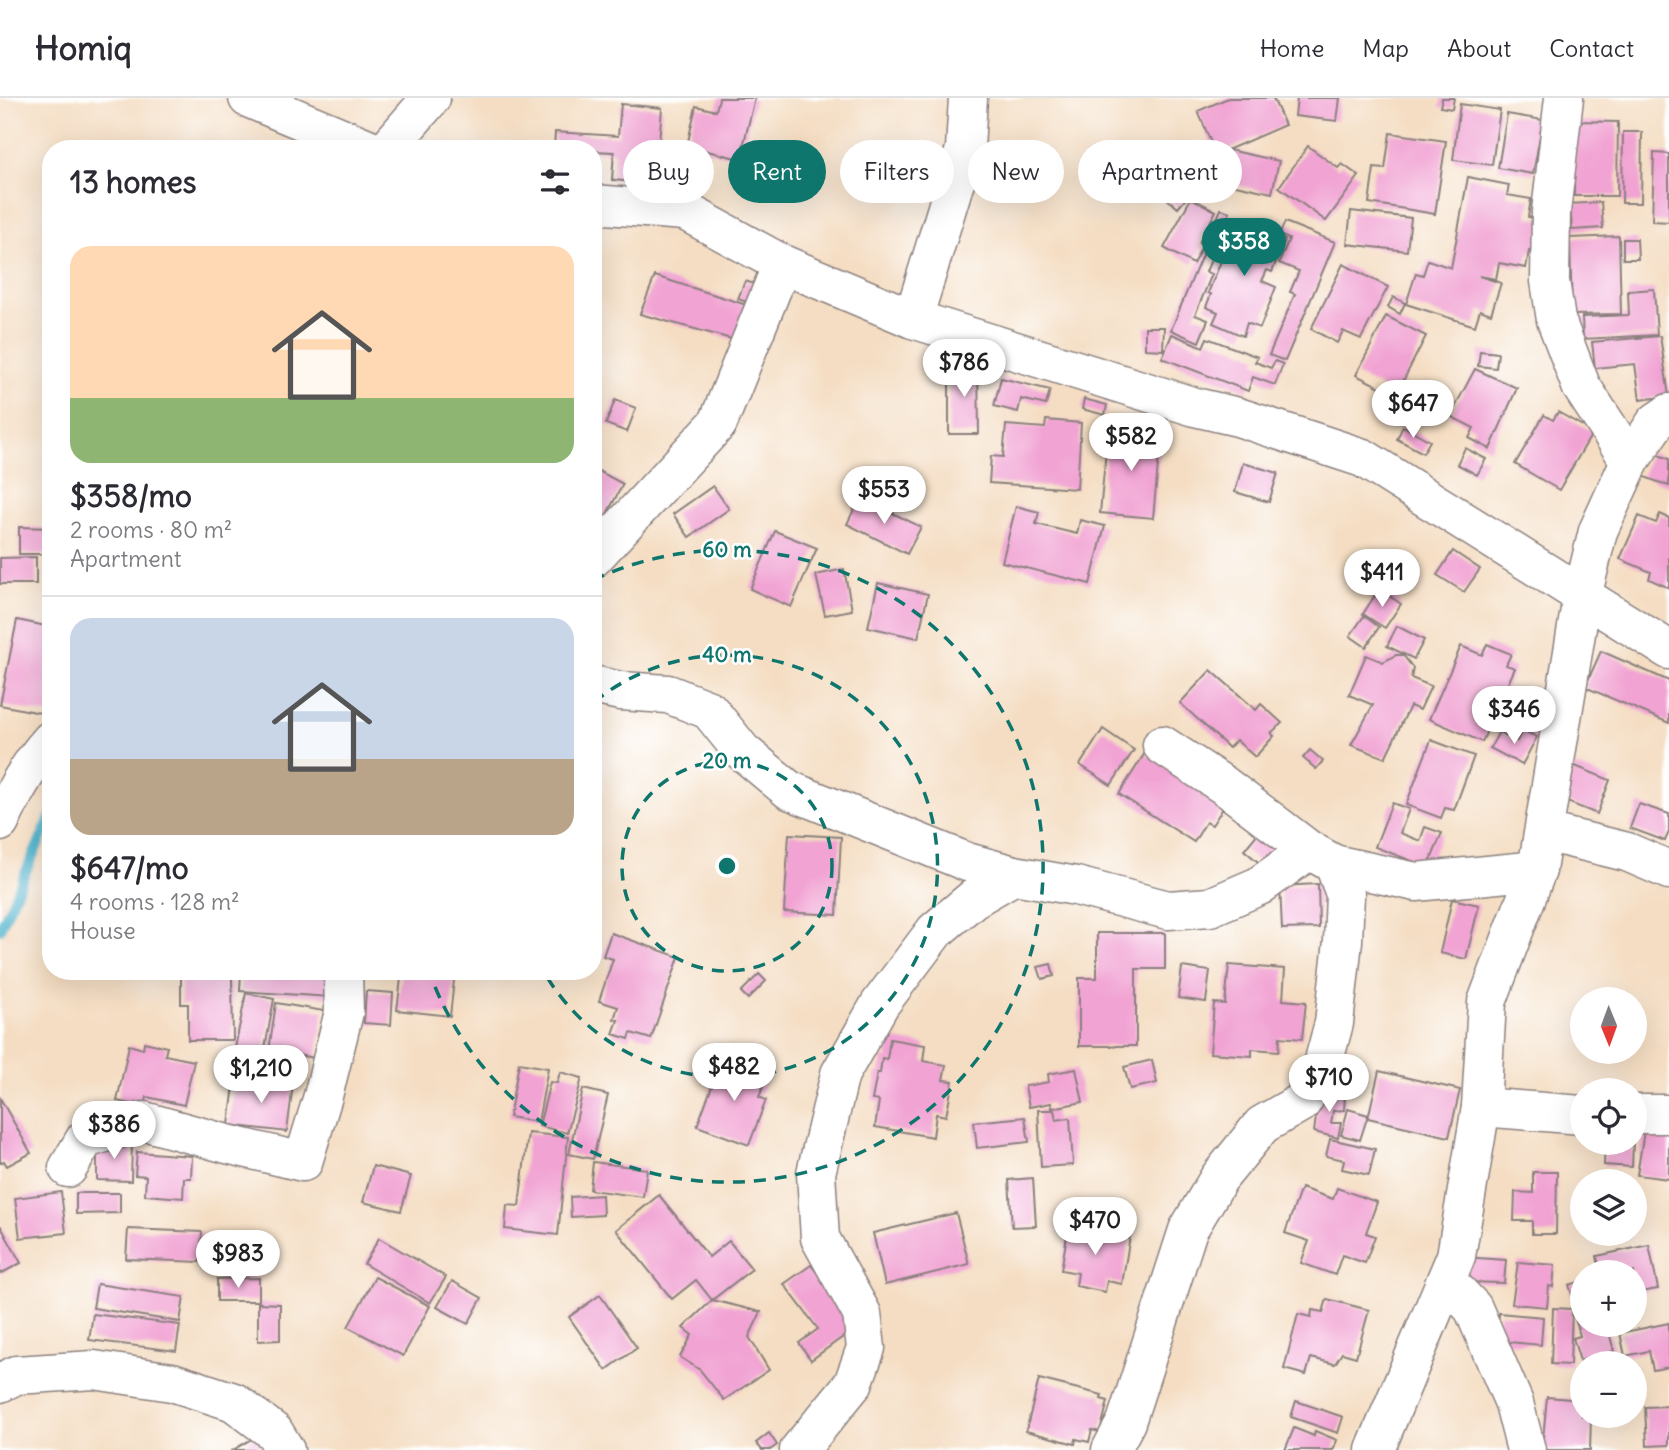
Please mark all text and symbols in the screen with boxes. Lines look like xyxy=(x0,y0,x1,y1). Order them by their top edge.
text: Homiq xyxy=(35,27,132,69)
text: Home xyxy=(1260,33,1324,63)
text: Map xyxy=(1362,33,1409,63)
text: About xyxy=(1447,33,1511,63)
text: Contact xyxy=(1549,33,1634,63)
chip: Buy xyxy=(623,140,714,203)
chip: Rent xyxy=(728,140,826,203)
chip: Filters xyxy=(840,140,954,203)
chip: New xyxy=(968,140,1064,203)
chip: Apartment xyxy=(1078,140,1242,203)
text: 13 homes xyxy=(70,163,196,201)
icon: filters xyxy=(536,163,574,201)
pin: $358 xyxy=(1203,218,1285,278)
text: $358 xyxy=(1218,226,1270,255)
icon: home xyxy=(259,292,385,418)
pin: $786 xyxy=(923,340,1005,399)
text: $786 xyxy=(939,347,989,376)
pin: $647 xyxy=(1372,380,1454,440)
text: $647 xyxy=(1388,388,1438,417)
pin: $582 xyxy=(1090,414,1172,473)
text: $582 xyxy=(1105,421,1157,450)
pin: $553 xyxy=(843,466,925,526)
text: $553 xyxy=(858,474,910,503)
text: $358/mo xyxy=(70,477,192,515)
text: 2 rooms · 80 m² xyxy=(70,515,232,544)
text: 60 m xyxy=(702,536,752,563)
text: Apartment xyxy=(70,544,182,573)
pin: $411 xyxy=(1341,550,1423,609)
text: $411 xyxy=(1360,557,1404,586)
text: 40 m xyxy=(702,641,752,668)
icon: home xyxy=(259,664,385,790)
pin: $346 xyxy=(1473,686,1555,746)
text: $346 xyxy=(1488,694,1540,723)
text: 20 m xyxy=(703,747,752,774)
text: $647/mo xyxy=(70,849,189,887)
centre of rings xyxy=(715,854,739,878)
text: 4 rooms · 128 m² xyxy=(70,887,240,916)
text: House xyxy=(70,916,136,945)
north arrow xyxy=(1570,987,1647,1064)
map controls xyxy=(1570,987,1647,1428)
pin: $482 xyxy=(693,1044,775,1103)
pin: $1,210 xyxy=(204,1046,318,1105)
text: $482 xyxy=(708,1051,760,1080)
text: $1,210 xyxy=(229,1053,293,1082)
pin: $710 xyxy=(1288,1054,1370,1114)
text: $710 xyxy=(1305,1062,1353,1091)
button: locate xyxy=(1570,1078,1647,1155)
pin: $386 xyxy=(73,1102,155,1161)
text: $386 xyxy=(88,1109,140,1138)
button: layers xyxy=(1570,1169,1647,1246)
pin: $470 xyxy=(1054,1198,1136,1257)
text: $470 xyxy=(1069,1205,1121,1234)
pin: $983 xyxy=(197,1230,279,1290)
text: $983 xyxy=(212,1238,264,1267)
button: + xyxy=(1570,1260,1647,1337)
button: − xyxy=(1570,1351,1647,1428)

